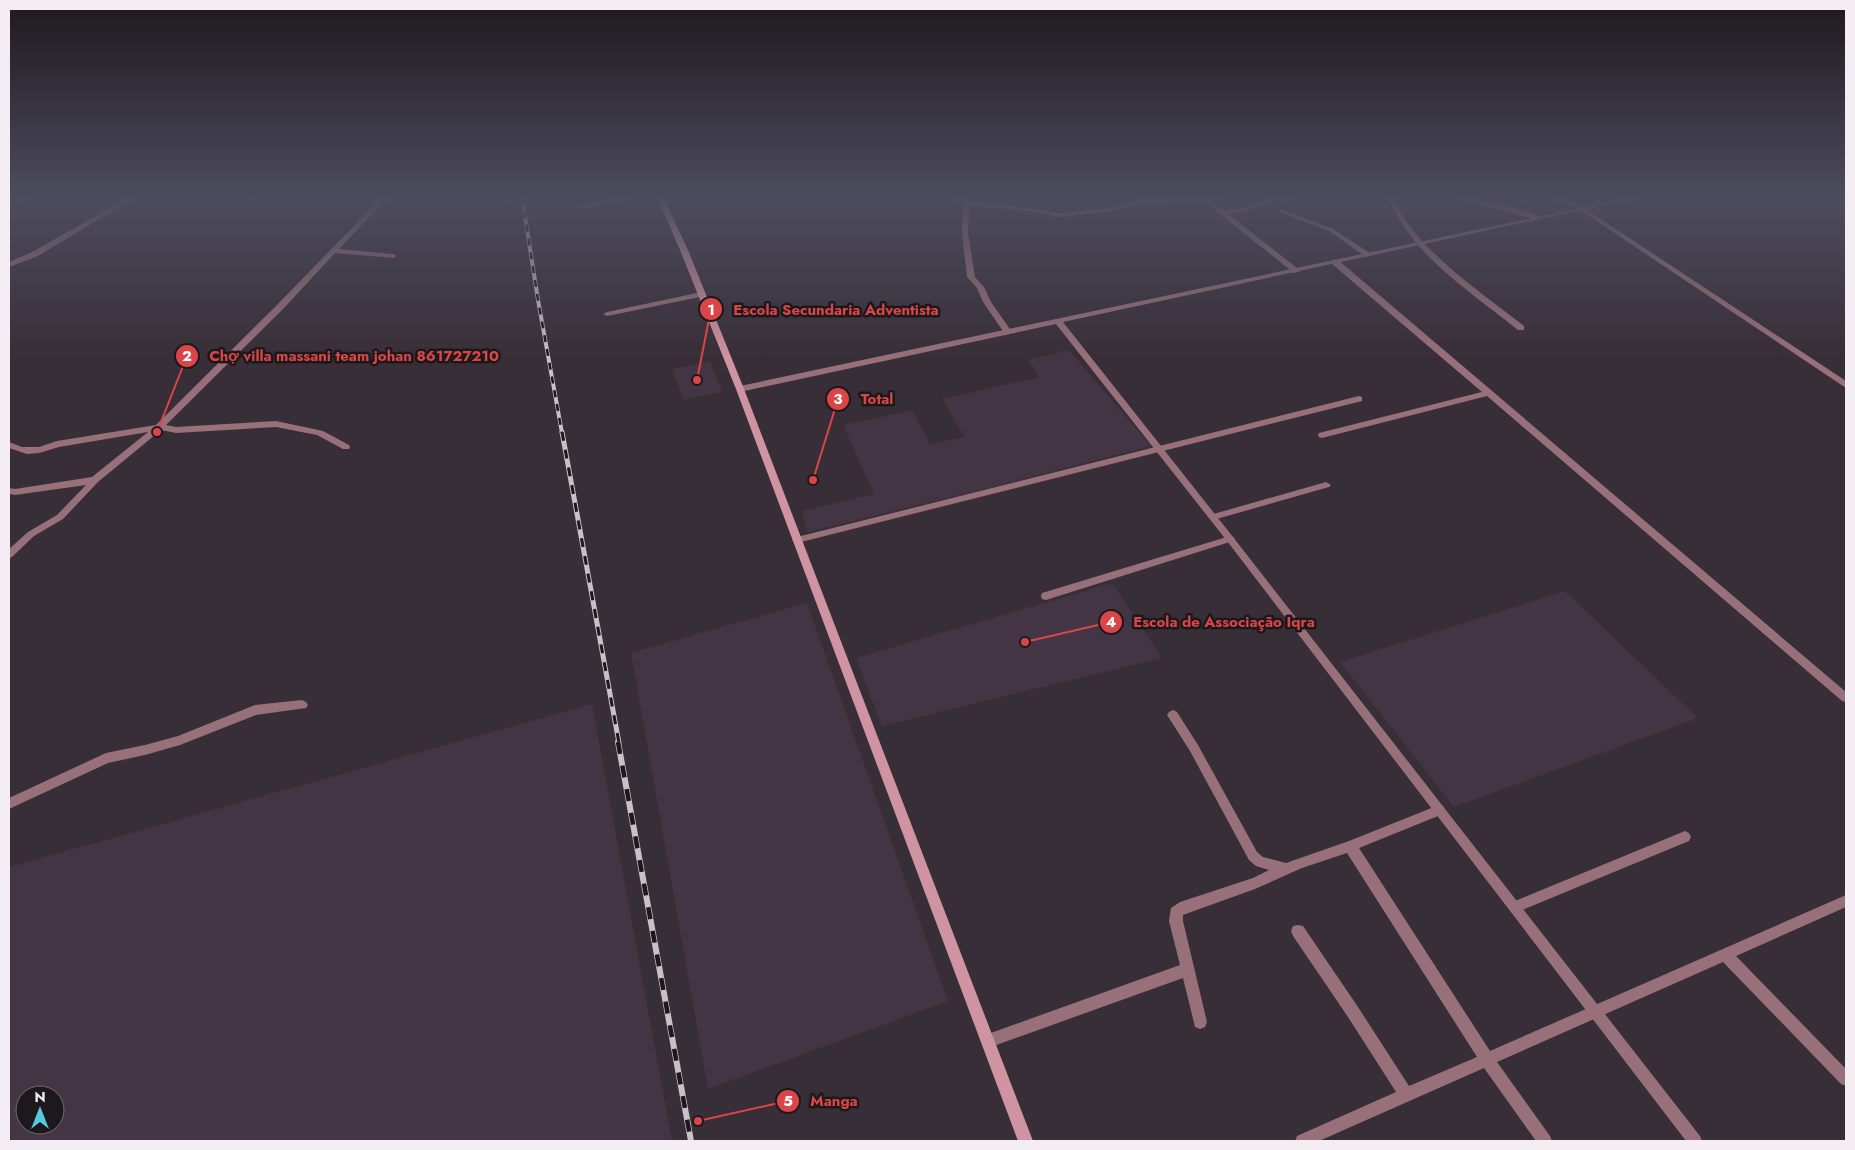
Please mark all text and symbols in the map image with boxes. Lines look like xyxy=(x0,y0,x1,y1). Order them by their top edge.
callout: Escola Secundaria Adventista xyxy=(699,294,949,324)
text: 1 xyxy=(707,299,715,321)
text: Escola Secundaria Adventista xyxy=(733,299,939,321)
callout: Chợ villa massani team johan 861727210 xyxy=(175,341,509,371)
text: 2 xyxy=(182,345,192,367)
text: Chợ villa massani team johan 861727210 xyxy=(209,345,499,367)
callout: Total xyxy=(826,384,903,414)
text: 3 xyxy=(833,388,843,410)
text: Total xyxy=(861,388,893,410)
callout: Escola de Associação Iqra xyxy=(1098,607,1325,637)
text: 4 xyxy=(1106,611,1116,633)
text: Escola de Associação Iqra xyxy=(1133,611,1315,633)
north arrow xyxy=(15,1085,65,1135)
callout: Manga xyxy=(775,1086,868,1116)
text: N xyxy=(34,1087,46,1107)
text: 5 xyxy=(783,1090,793,1112)
text: Manga xyxy=(810,1090,858,1112)

